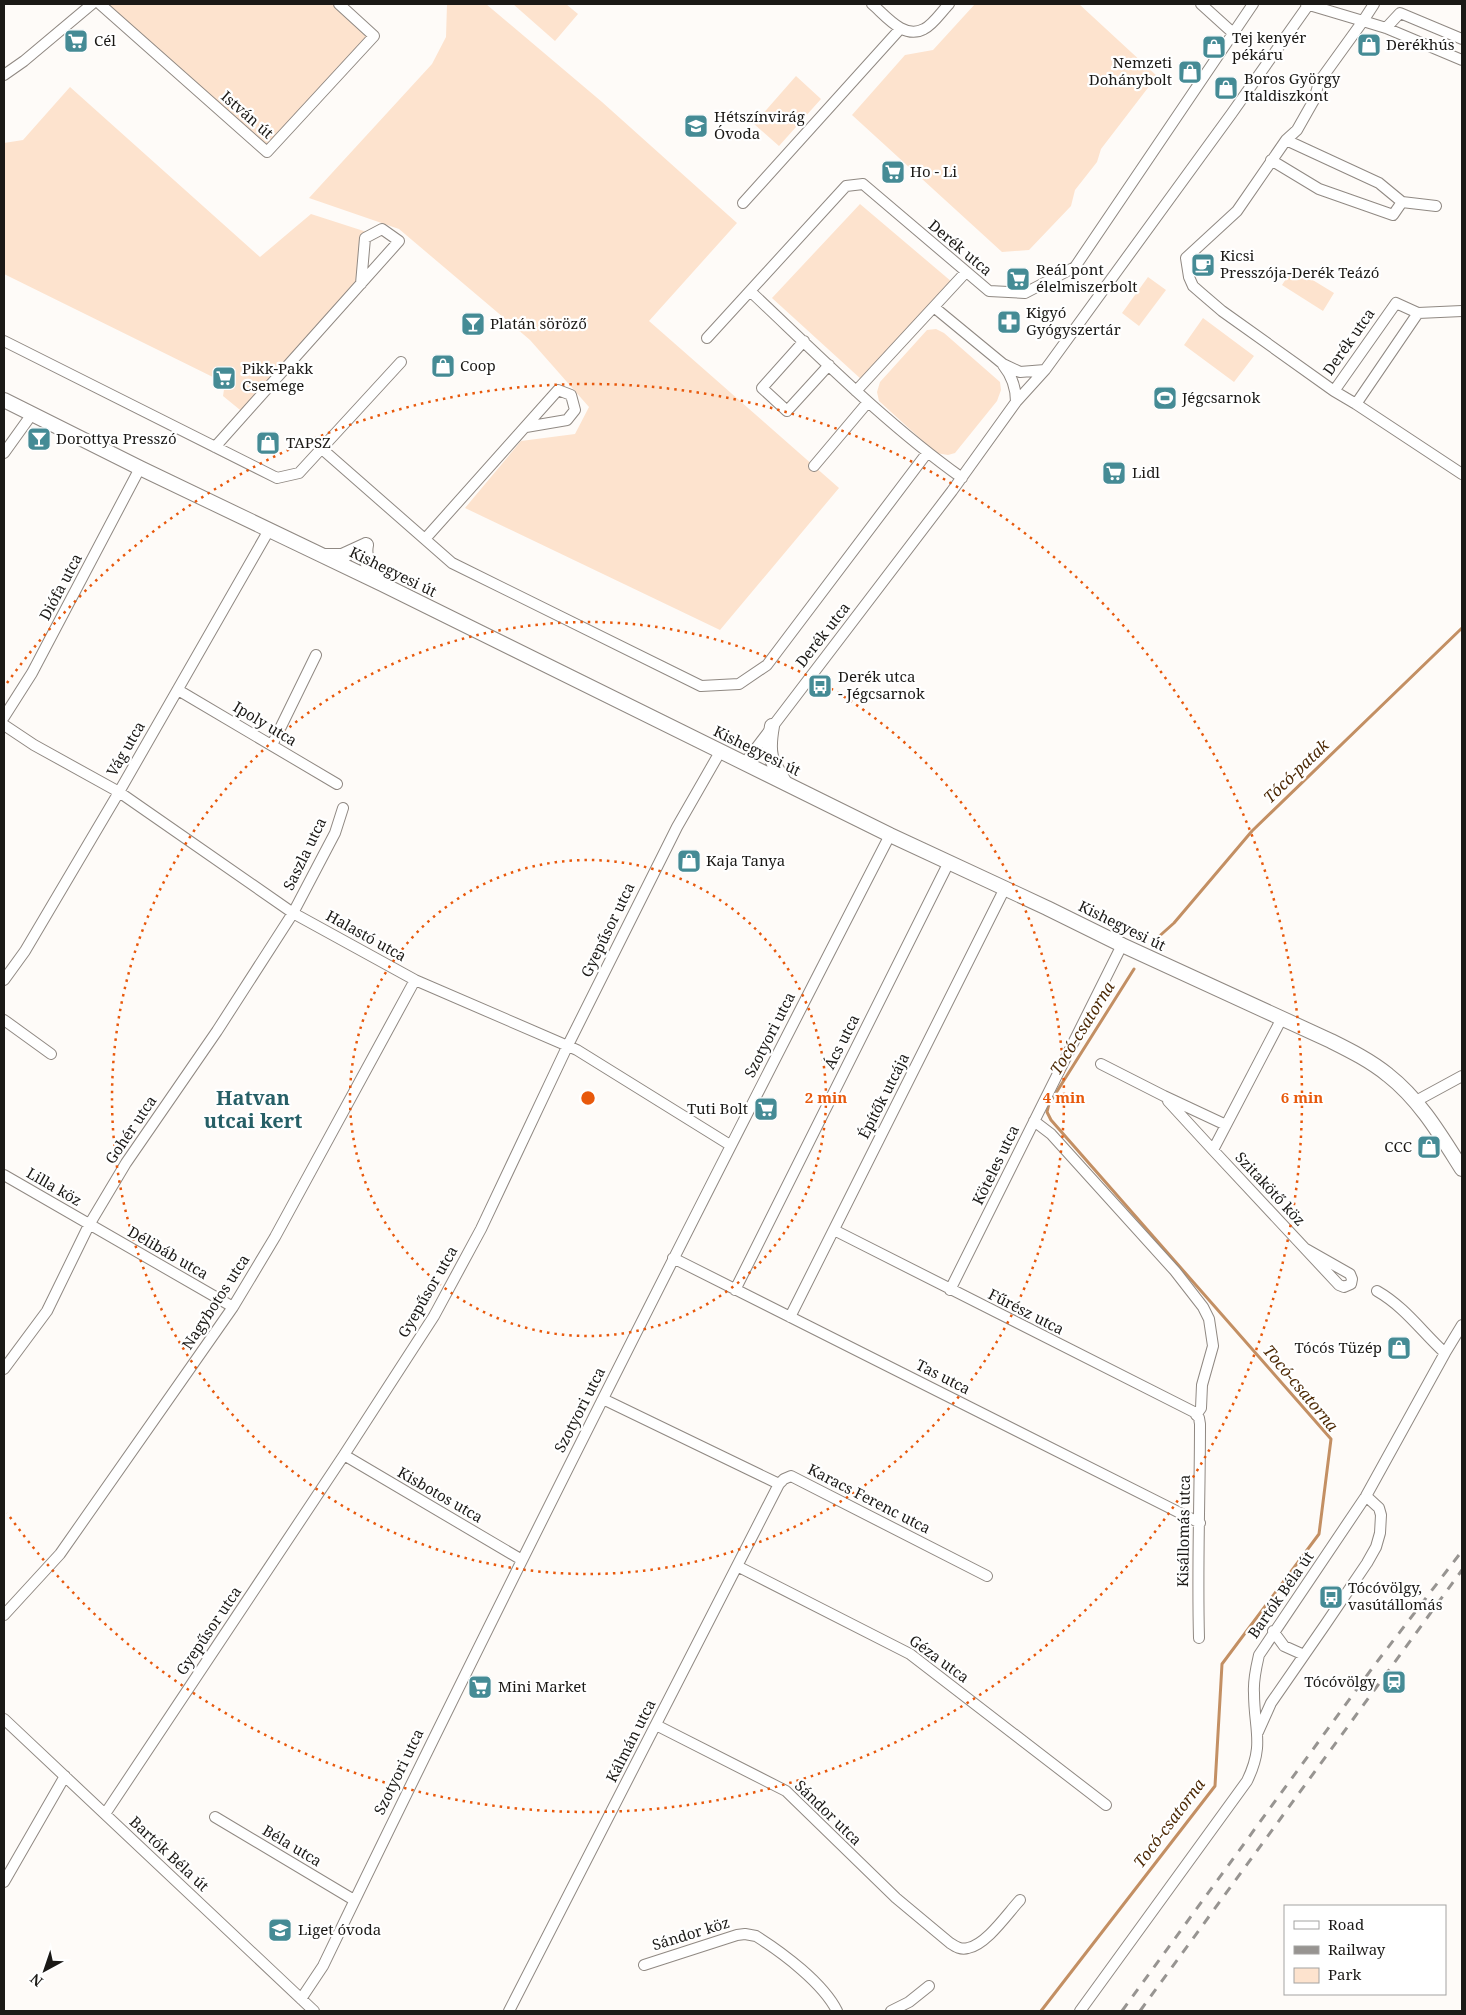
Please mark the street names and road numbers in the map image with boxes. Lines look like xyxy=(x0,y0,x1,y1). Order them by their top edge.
street label: István út xyxy=(217,86,278,142)
street label: Derék utca xyxy=(925,215,997,280)
street label: Derék utca xyxy=(1318,304,1379,379)
street label: Kishegyesi út xyxy=(347,541,440,601)
street label: Diófa utca xyxy=(34,550,86,623)
street label: Derék utca xyxy=(791,598,854,671)
street label: Ipoly utca xyxy=(230,696,301,750)
street label: Vág utca xyxy=(101,717,149,780)
street label: Kishegyesi út xyxy=(711,720,804,780)
street label: Saszla utca xyxy=(278,814,330,893)
street label: Gyepűsor utca xyxy=(576,879,639,980)
street label: Kishegyesi út xyxy=(1076,895,1169,955)
street label: Halastó utca xyxy=(323,905,410,965)
street label: Szotyori utca xyxy=(739,988,799,1081)
street label: Ács utca xyxy=(819,1011,863,1072)
street label: Építők utcája xyxy=(853,1049,913,1142)
street label: Gohér utca xyxy=(100,1091,160,1168)
street label: Köteles utca xyxy=(967,1121,1023,1208)
street label: Szitakötő köz xyxy=(1231,1147,1310,1230)
street label: Lilla köz xyxy=(23,1162,86,1210)
street label: Délibáb utca xyxy=(125,1221,212,1283)
street label: Gyepűsor utca xyxy=(393,1242,462,1341)
street label: Nagybotos utca xyxy=(177,1250,253,1353)
street label: Fűrész utca xyxy=(985,1283,1068,1339)
street label: Tas utca xyxy=(913,1354,974,1398)
street label: Szotyori utca xyxy=(549,1363,609,1456)
street label: Karacs Ferenc utca xyxy=(805,1459,934,1538)
street label: Kisbotos utca xyxy=(394,1462,487,1527)
street label: Kisállomás utca xyxy=(1172,1475,1194,1587)
street label: Bartók Béla út xyxy=(1243,1547,1318,1642)
street label: Gyepűsor utca xyxy=(171,1582,245,1679)
street label: Géza utca xyxy=(906,1630,974,1687)
street label: Kálmán utca xyxy=(601,1696,660,1785)
street label: Szotyori utca xyxy=(369,1725,428,1818)
street label: Sándor utca xyxy=(791,1775,866,1849)
street label: Bartók Béla út xyxy=(126,1811,214,1895)
street label: Béla utca xyxy=(259,1820,326,1871)
street label: Sándor köz xyxy=(650,1912,732,1954)

